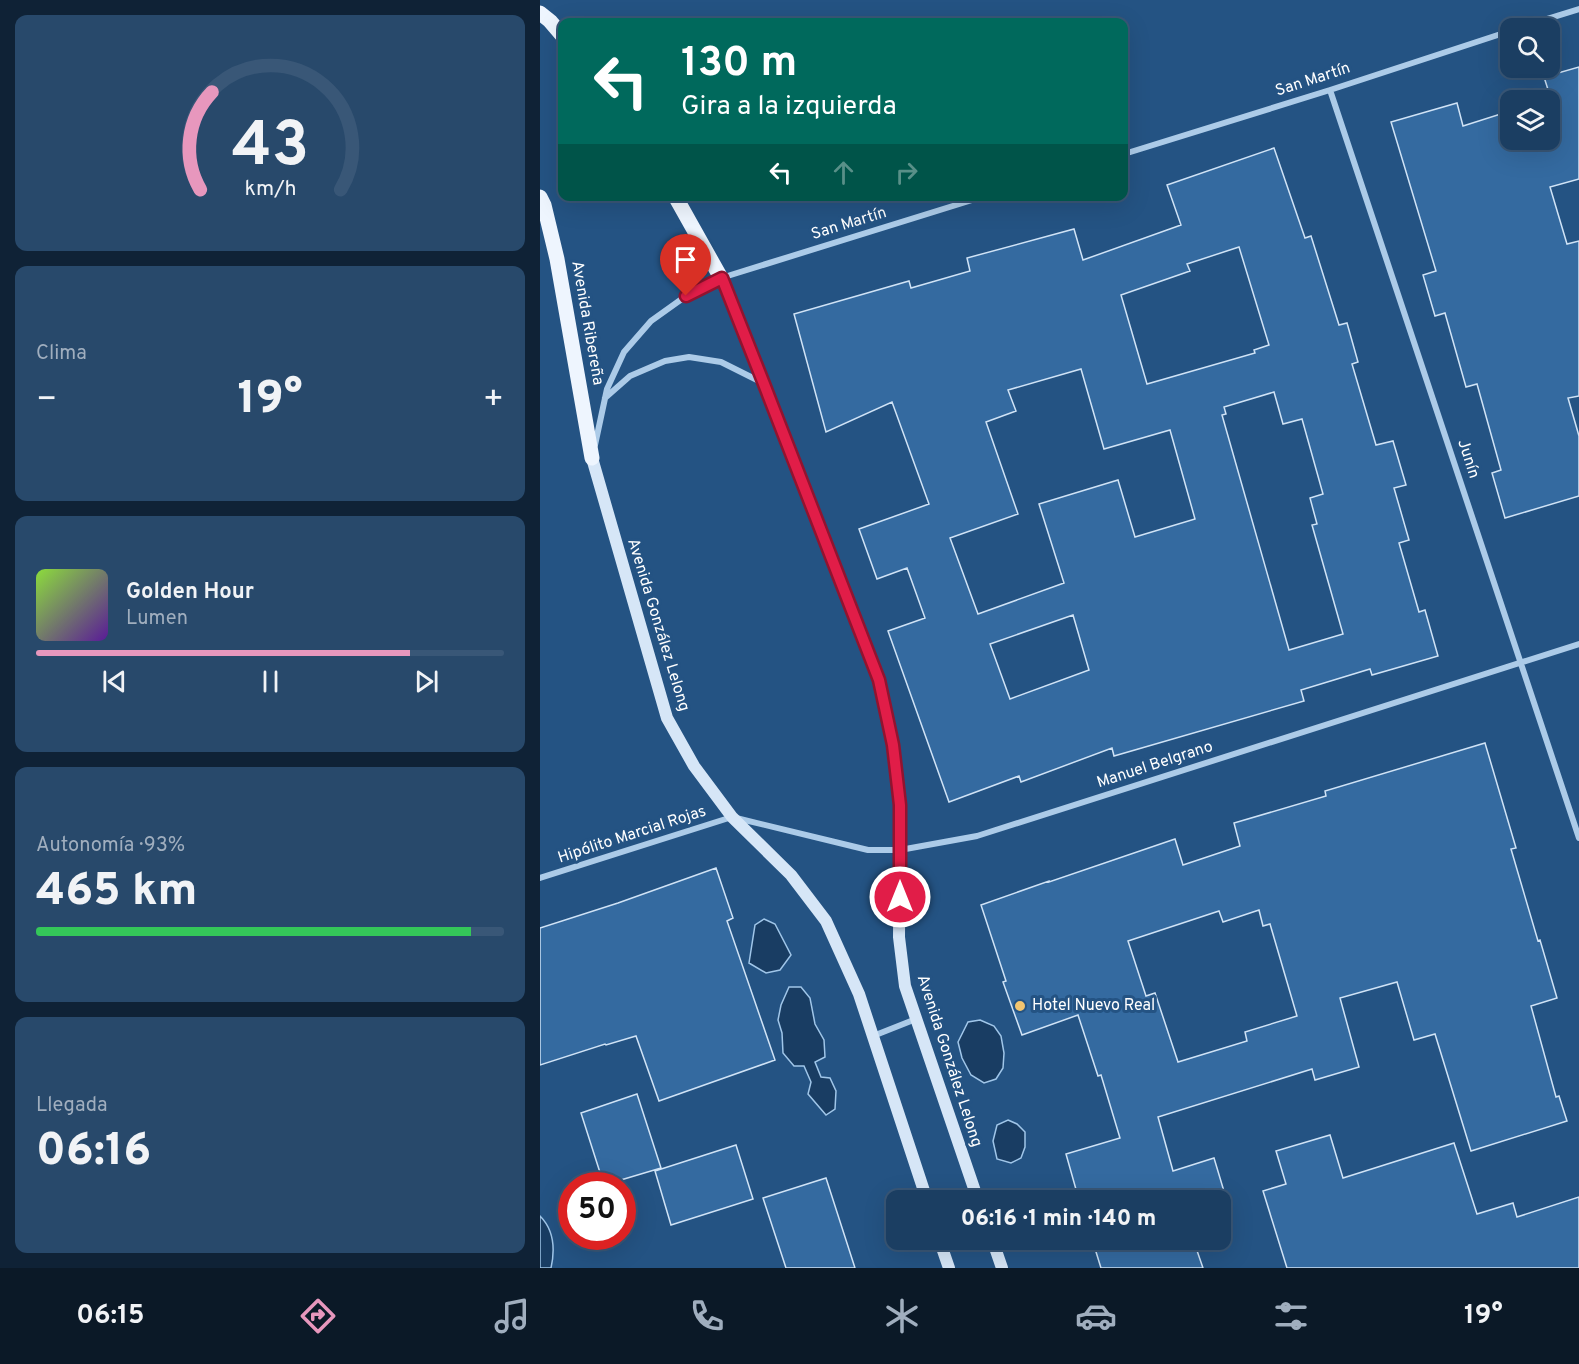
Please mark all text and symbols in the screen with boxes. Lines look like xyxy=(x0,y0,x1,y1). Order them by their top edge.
map controls xyxy=(1500,18,1560,150)
button: search xyxy=(1500,18,1560,78)
text: 130 m xyxy=(681,38,797,91)
icon: left xyxy=(582,42,660,120)
street label: San Martín xyxy=(1273,59,1353,101)
text: Gira a la izquierda xyxy=(681,90,897,124)
button: layers xyxy=(1500,90,1560,150)
text: 43 xyxy=(231,109,309,188)
icon: left xyxy=(764,156,797,189)
icon: ahead xyxy=(827,156,860,189)
icon: right xyxy=(890,156,923,189)
text: km/h xyxy=(244,176,296,203)
street label: San Martín xyxy=(809,203,889,245)
pin xyxy=(660,234,711,296)
icon: arrive xyxy=(669,243,702,276)
street label: Avenida Ribereña xyxy=(566,259,608,387)
text: Clima xyxy=(36,341,87,367)
text: 19° xyxy=(237,372,303,429)
text: − xyxy=(36,380,57,422)
text: + xyxy=(483,380,504,422)
street label: Junín xyxy=(1452,437,1484,481)
street label: Avenida González Lelong xyxy=(622,536,694,714)
text: Golden Hour xyxy=(126,579,254,606)
text: Lumen xyxy=(126,606,188,632)
icon: previous xyxy=(98,665,131,698)
icon: pause xyxy=(254,665,287,698)
icon: next xyxy=(410,665,443,698)
street label: Manuel Belgrano xyxy=(1094,737,1216,793)
street label: Hipólito Marcial Rojas xyxy=(555,802,709,868)
text: Autonomía · 93% xyxy=(36,833,185,859)
text: 465 km xyxy=(36,864,197,921)
position arrow xyxy=(868,865,932,929)
street label: Avenida González Lelong xyxy=(912,972,986,1150)
place label: Hotel Nuevo Real xyxy=(1032,996,1155,1016)
marker: Hotel Nuevo Real xyxy=(1013,999,1027,1013)
text: Llegada xyxy=(36,1093,108,1119)
text: 06:16 xyxy=(36,1124,151,1181)
speed limit sign: 50 xyxy=(558,1172,636,1250)
text: 06:16 · 1 min · 140 m xyxy=(961,1206,1156,1233)
icon: directions xyxy=(297,1295,339,1337)
icon: music xyxy=(491,1295,533,1337)
icon: phone xyxy=(686,1295,728,1337)
icon: climate xyxy=(881,1295,923,1337)
icon: car xyxy=(1075,1295,1117,1337)
icon: filters xyxy=(1270,1295,1312,1337)
text: 06:15 xyxy=(76,1299,144,1333)
text: 19° xyxy=(1464,1299,1503,1333)

